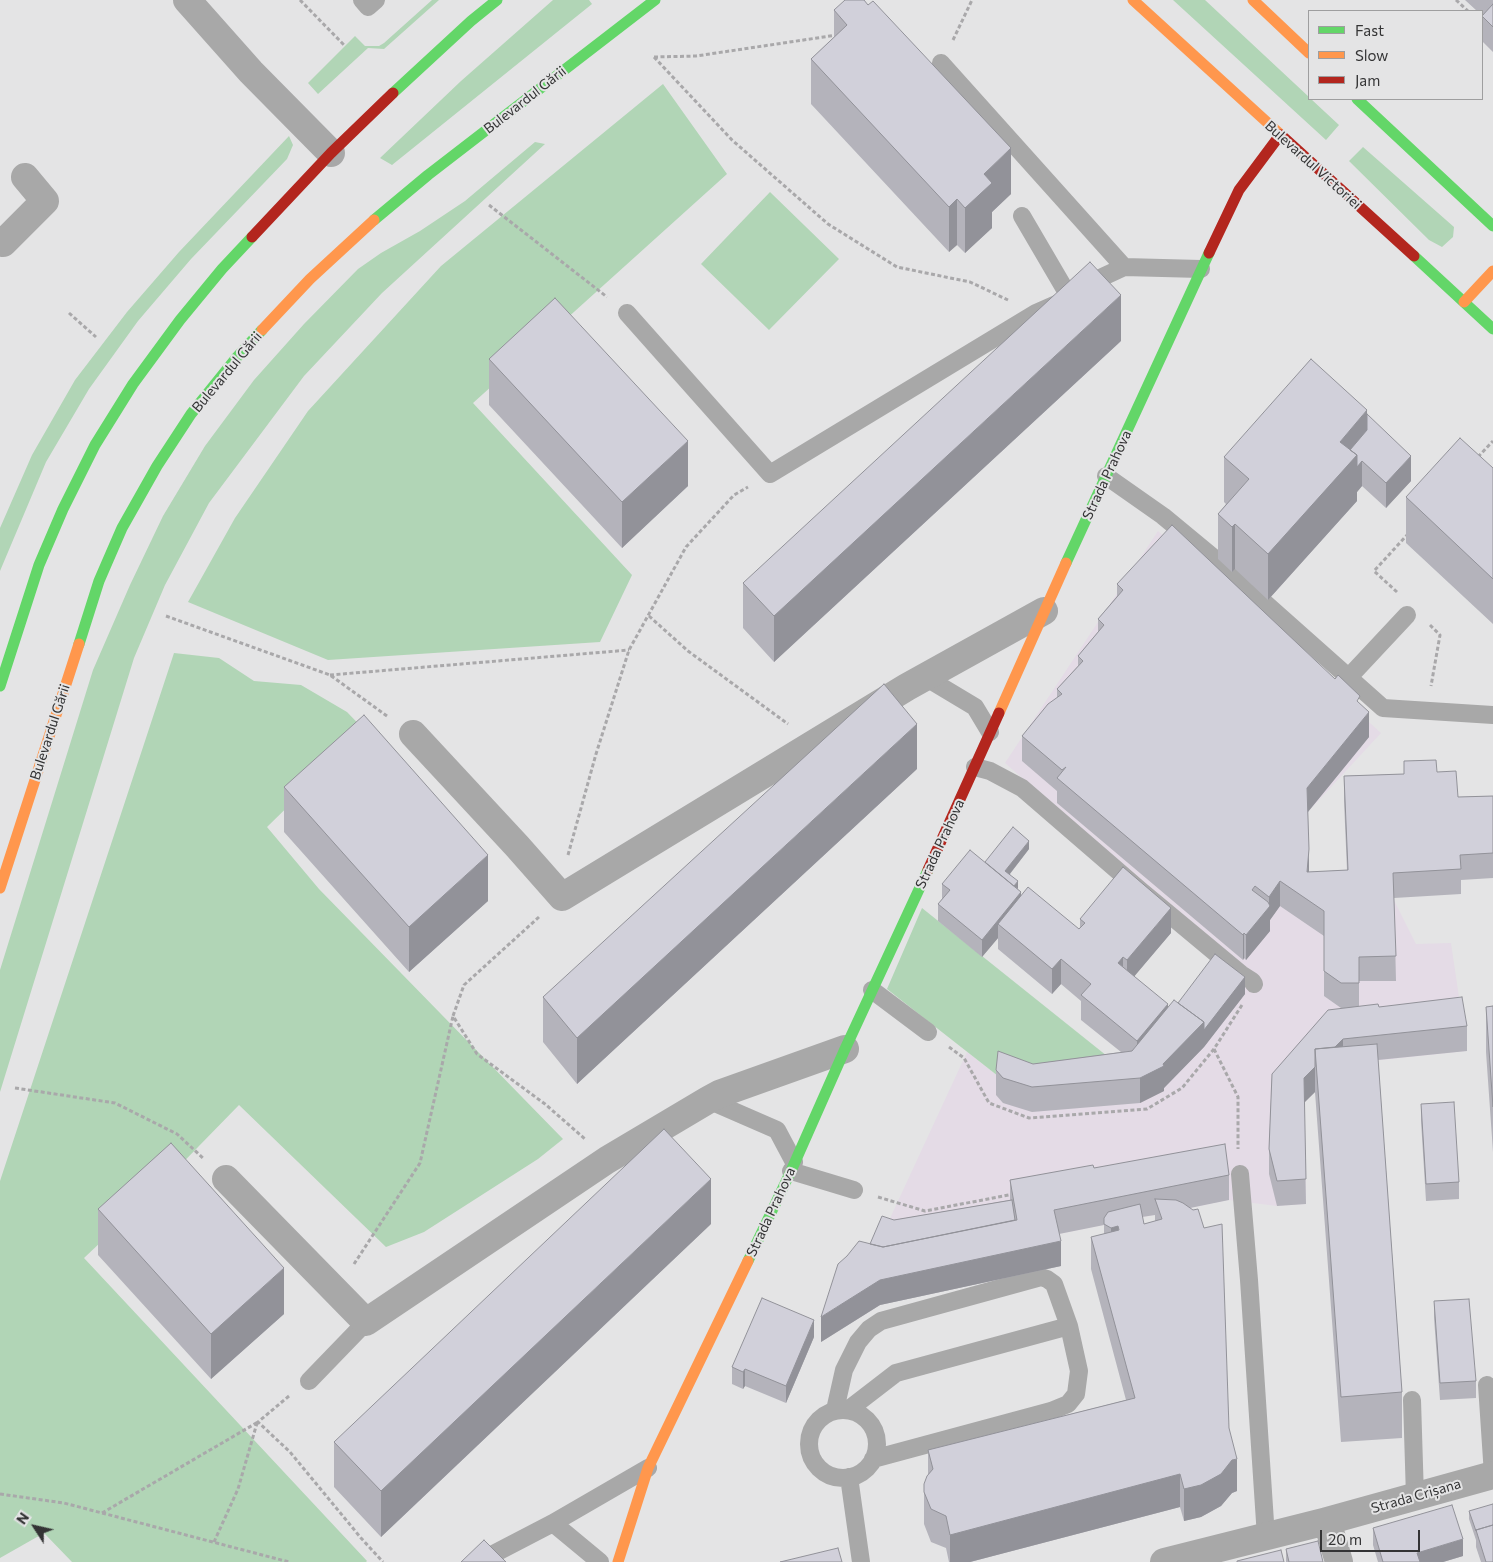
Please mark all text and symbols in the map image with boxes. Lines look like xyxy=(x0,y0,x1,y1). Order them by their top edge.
legend xyxy=(1308,10,1483,100)
text: Fast xyxy=(1355,21,1384,39)
text: Slow xyxy=(1355,46,1388,64)
street label: Bulevardul Gării xyxy=(481,63,569,137)
text: Jam xyxy=(1355,71,1380,89)
street label: Bulevardul Victoriei xyxy=(1261,117,1365,213)
street label: Bulevardul Gării xyxy=(188,328,266,416)
street label: Strada Prahova xyxy=(1079,428,1135,522)
street label: Bulevardul Gării xyxy=(27,682,73,782)
street label: Strada Prahova xyxy=(912,797,968,891)
street label: Strada Prahova xyxy=(743,1165,799,1259)
street label: Strada Crișana xyxy=(1369,1475,1463,1517)
north arrow xyxy=(10,1502,60,1552)
text: N xyxy=(12,1509,32,1527)
scale bar xyxy=(1323,1520,1423,1552)
text: 20 m xyxy=(1328,1530,1362,1548)

